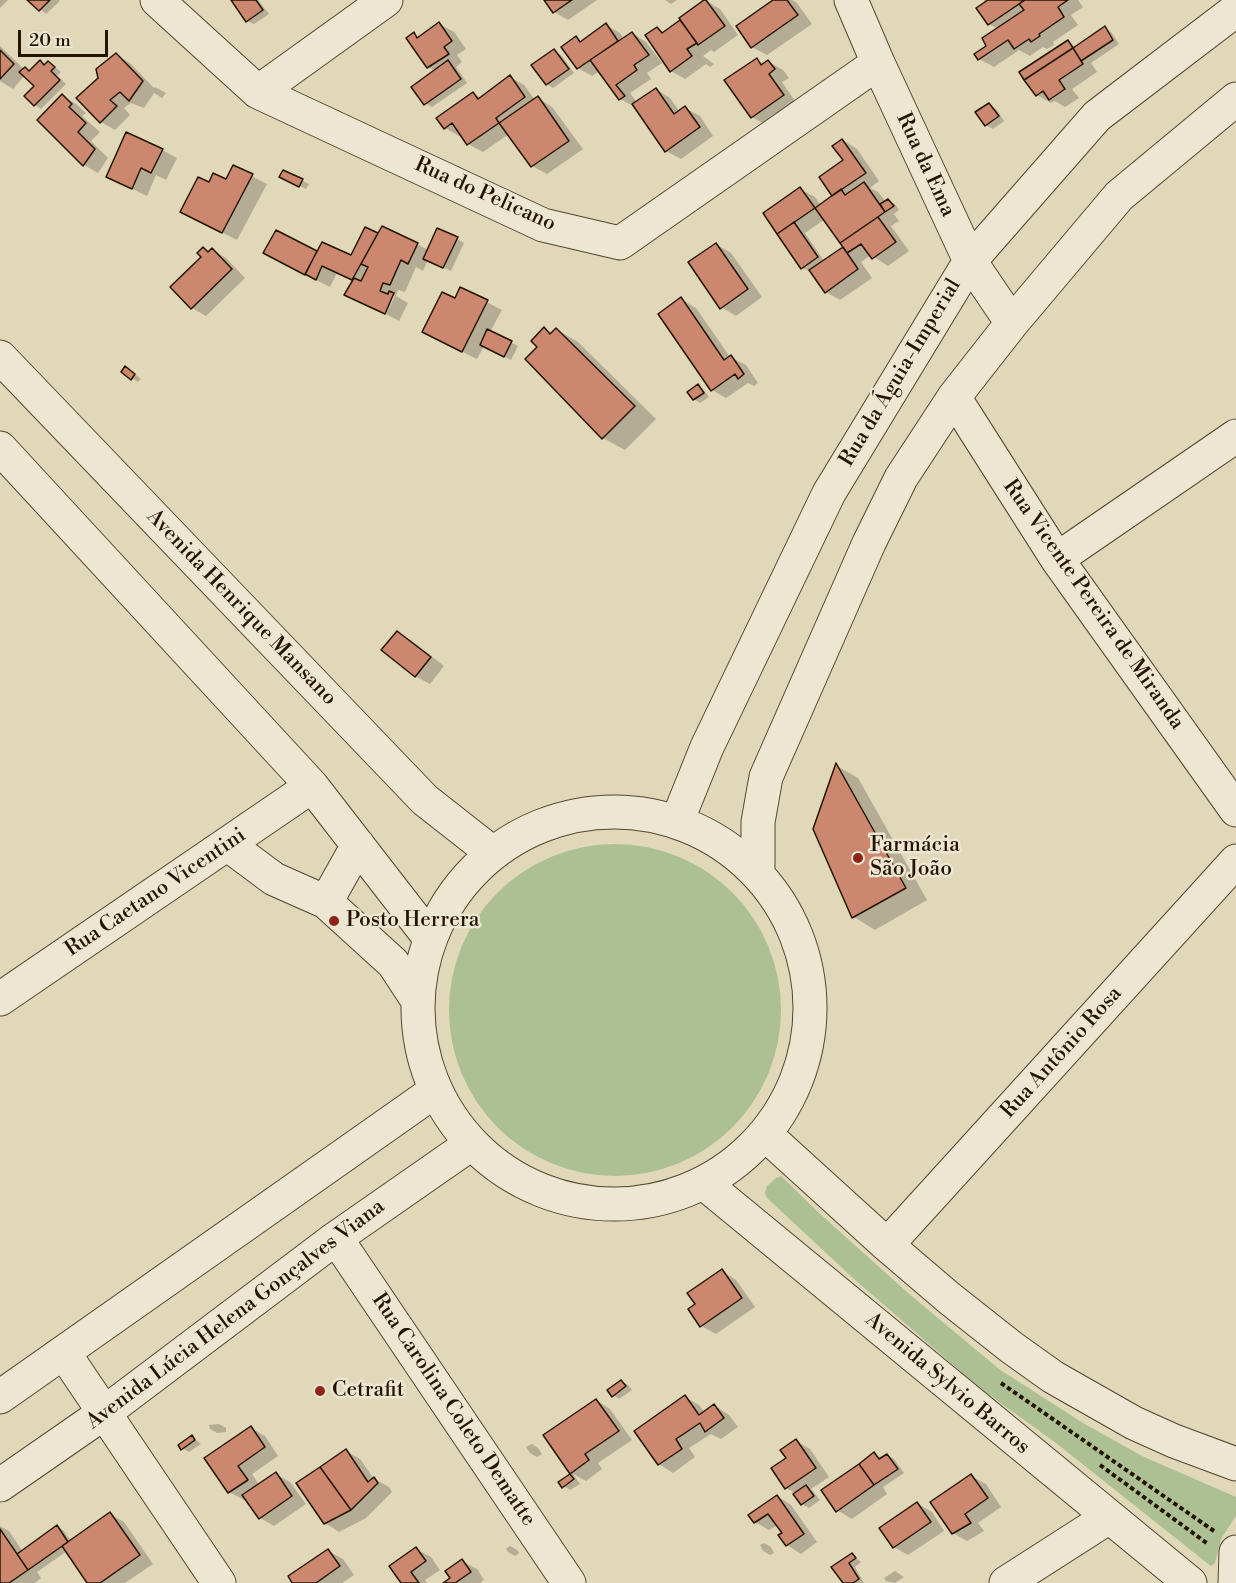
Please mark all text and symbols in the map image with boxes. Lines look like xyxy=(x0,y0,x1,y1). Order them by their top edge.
scale bar xyxy=(21,18,111,56)
text: 20 m xyxy=(29,29,71,52)
street label: Rua da Ema xyxy=(890,109,960,221)
street label: Rua do Pelicano xyxy=(411,153,559,237)
street label: Rua da Águia-Imperial xyxy=(835,275,967,471)
street label: Rua Vicente Pereira de Miranda xyxy=(997,475,1189,735)
street label: Avenida Henrique Mansano xyxy=(141,505,341,711)
street label: Rua Caetano Vicentini xyxy=(61,823,251,963)
place label: Farmácia São João xyxy=(870,833,960,883)
marker: Farmácia São João xyxy=(851,851,865,865)
place label: Posto Herrera xyxy=(346,908,479,934)
marker: Posto Herrera xyxy=(327,914,341,928)
street label: Rua Antônio Rosa xyxy=(996,982,1128,1124)
street label: Avenida Lúcia Helena Gonçalves Viana xyxy=(82,1195,390,1435)
street label: Rua Carolina Coleto Dematte xyxy=(366,1289,540,1531)
street label: Avenida Sylvio Barros xyxy=(860,1308,1034,1460)
place label: Cetrafit xyxy=(332,1378,404,1404)
marker: Cetrafit xyxy=(313,1384,327,1398)

